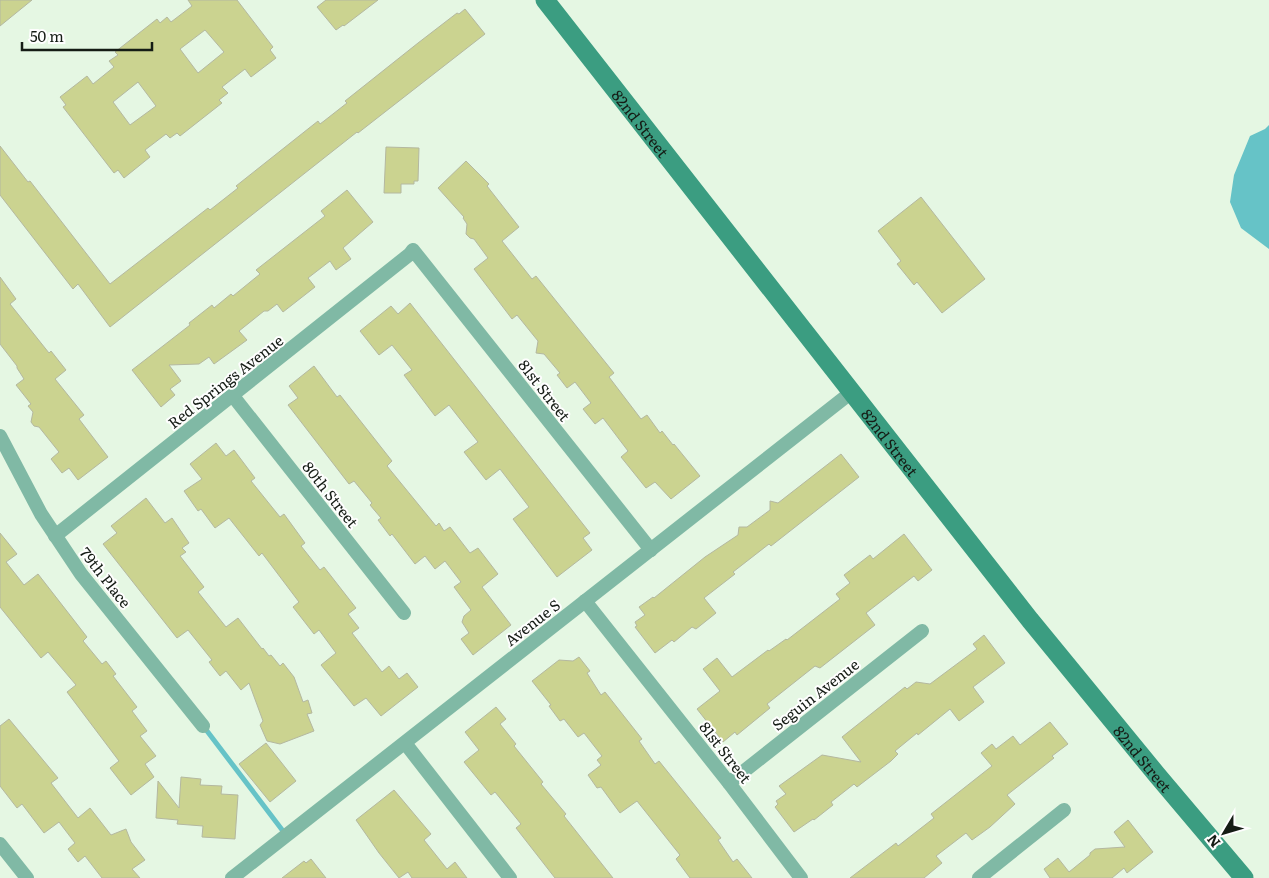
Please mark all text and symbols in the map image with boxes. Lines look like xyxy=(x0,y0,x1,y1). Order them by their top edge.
scale bar xyxy=(22,20,152,52)
text: 50 m xyxy=(30,24,64,47)
street label: 82nd Street xyxy=(607,84,675,162)
street label: Red Springs Avenue xyxy=(162,328,288,433)
street label: 81st Street xyxy=(513,354,577,426)
street label: 82nd Street xyxy=(857,403,925,481)
street label: 80th Street xyxy=(298,456,364,532)
street label: 79th Place xyxy=(75,542,137,612)
street label: Avenue S xyxy=(499,593,565,651)
street label: Seguin Avenue xyxy=(766,652,864,735)
street label: 81st Street xyxy=(694,716,758,788)
street label: 82nd Street xyxy=(1109,720,1178,797)
north arrow xyxy=(1199,808,1249,858)
text: N xyxy=(1201,831,1224,852)

